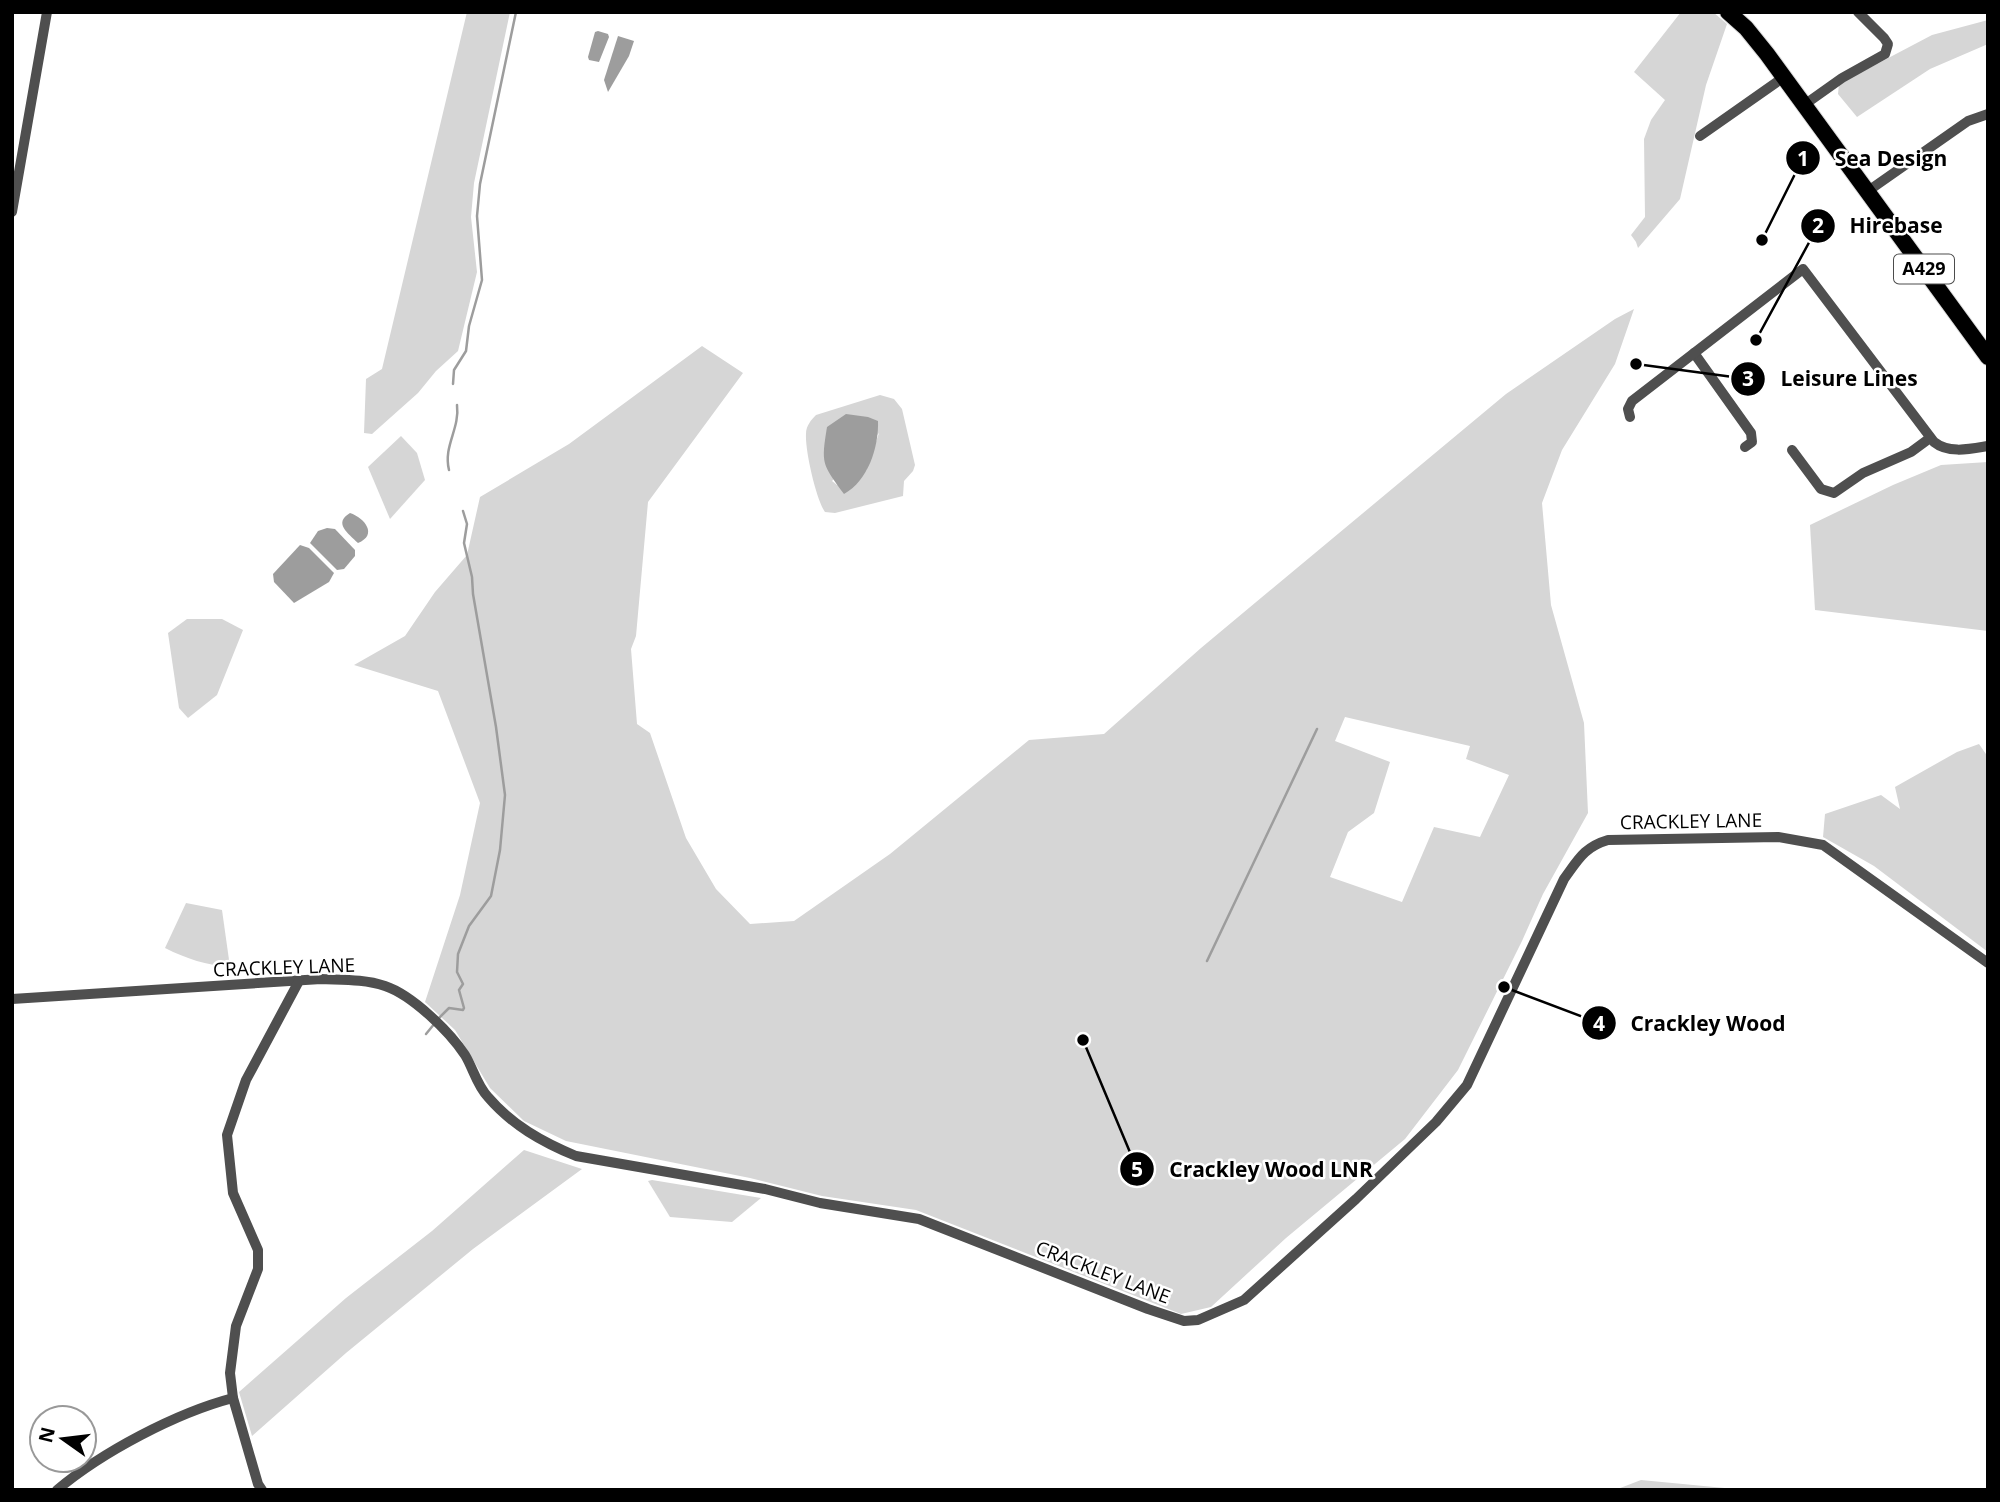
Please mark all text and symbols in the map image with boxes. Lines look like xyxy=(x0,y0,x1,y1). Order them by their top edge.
callout: Sea Design xyxy=(1785,137,1961,179)
text: 1 xyxy=(1797,144,1809,172)
text: Sea Design xyxy=(1835,144,1947,172)
callout: Hirebase xyxy=(1801,205,1957,247)
text: 2 xyxy=(1812,211,1824,239)
text: Hirebase xyxy=(1849,211,1943,239)
road number: A429 xyxy=(1894,255,1954,284)
callout: Leisure Lines xyxy=(1731,358,1931,400)
text: 3 xyxy=(1742,364,1754,392)
text: Leisure Lines xyxy=(1780,364,1918,392)
street label: CRACKLEY LANE xyxy=(1620,807,1762,835)
street label: CRACKLEY LANE xyxy=(213,952,355,982)
callout: Crackley Wood xyxy=(1582,1002,1800,1044)
text: 4 xyxy=(1593,1009,1605,1037)
text: Crackley Wood xyxy=(1630,1009,1786,1037)
callout: Crackley Wood LNR xyxy=(1120,1148,1386,1190)
text: 5 xyxy=(1131,1155,1143,1183)
text: Crackley Wood LNR xyxy=(1169,1155,1373,1183)
street label: CRACKLEY LANE xyxy=(1032,1234,1174,1310)
north arrow xyxy=(28,1404,98,1474)
text: N xyxy=(32,1424,61,1446)

